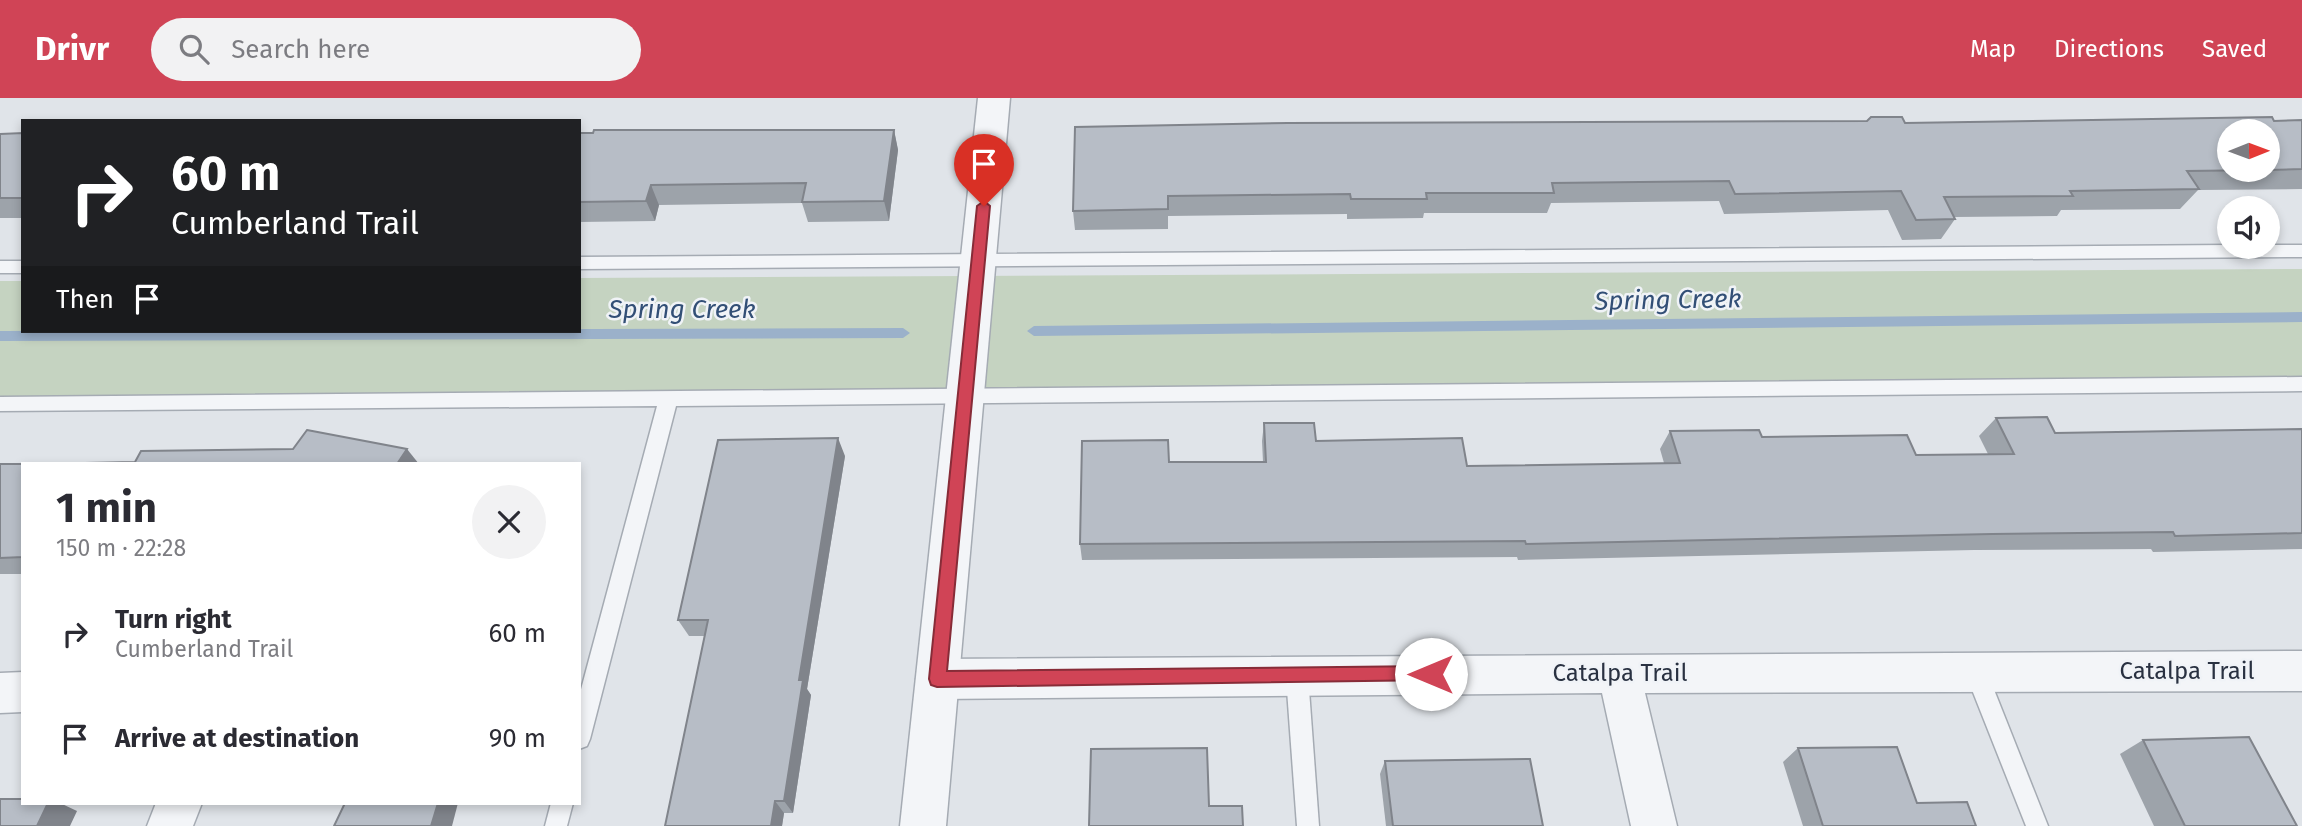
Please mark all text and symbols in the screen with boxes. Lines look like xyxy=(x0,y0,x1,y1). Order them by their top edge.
search box xyxy=(151,18,641,81)
text: Drivr xyxy=(35,29,109,69)
icon: search xyxy=(175,30,213,68)
text: Search here xyxy=(231,34,370,65)
text: Map xyxy=(1970,35,2016,63)
text: Directions xyxy=(2054,35,2164,63)
text: Saved xyxy=(2202,35,2267,63)
north arrow xyxy=(2217,119,2280,182)
map controls xyxy=(2217,119,2280,259)
pin xyxy=(954,134,1014,206)
text: 60 m xyxy=(171,144,280,203)
icon: arrive xyxy=(965,145,1003,183)
icon: right xyxy=(56,147,147,238)
button: sound xyxy=(2217,196,2280,259)
text: Cumberland Trail xyxy=(171,204,419,242)
icon: arrive xyxy=(128,280,166,318)
water label: Spring Creek xyxy=(1593,283,1742,317)
text: Then xyxy=(56,284,114,315)
water label: Spring Creek xyxy=(607,294,756,325)
text: 1 min xyxy=(56,483,157,533)
button: close xyxy=(472,485,546,559)
text: 150 m · 22:28 xyxy=(56,534,186,562)
text: Turn right xyxy=(115,604,232,635)
icon: right xyxy=(56,615,94,653)
text: 60 m xyxy=(488,618,546,649)
text: Cumberland Trail xyxy=(115,635,293,663)
position arrow xyxy=(1394,637,1468,711)
street label: Catalpa Trail xyxy=(2120,657,2255,685)
street label: Catalpa Trail xyxy=(1553,659,1688,687)
icon: arrive xyxy=(56,720,94,758)
text: Arrive at destination xyxy=(115,723,359,754)
text: 90 m xyxy=(489,723,546,754)

